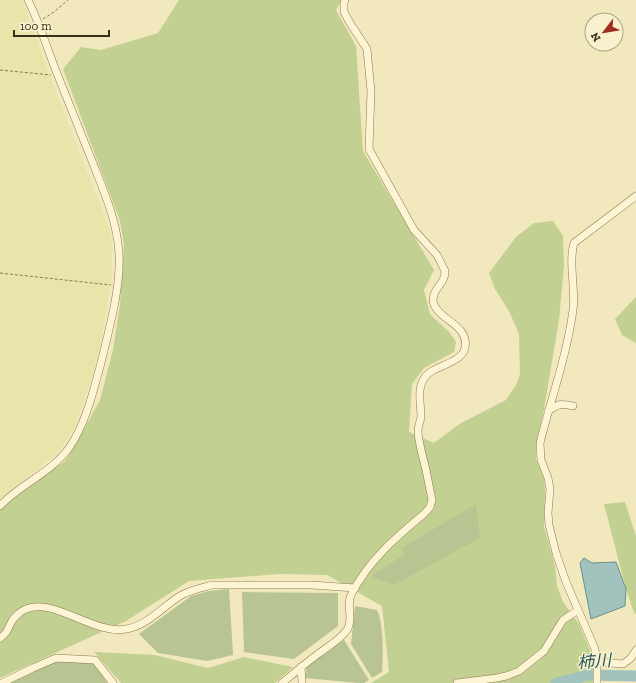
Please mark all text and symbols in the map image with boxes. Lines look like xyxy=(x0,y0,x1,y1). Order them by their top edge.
scale bar xyxy=(14,12,109,38)
north arrow xyxy=(584,12,624,52)
text: 100 m xyxy=(20,19,52,33)
text: N xyxy=(588,29,604,44)
water label: 柿川 xyxy=(576,650,614,672)

